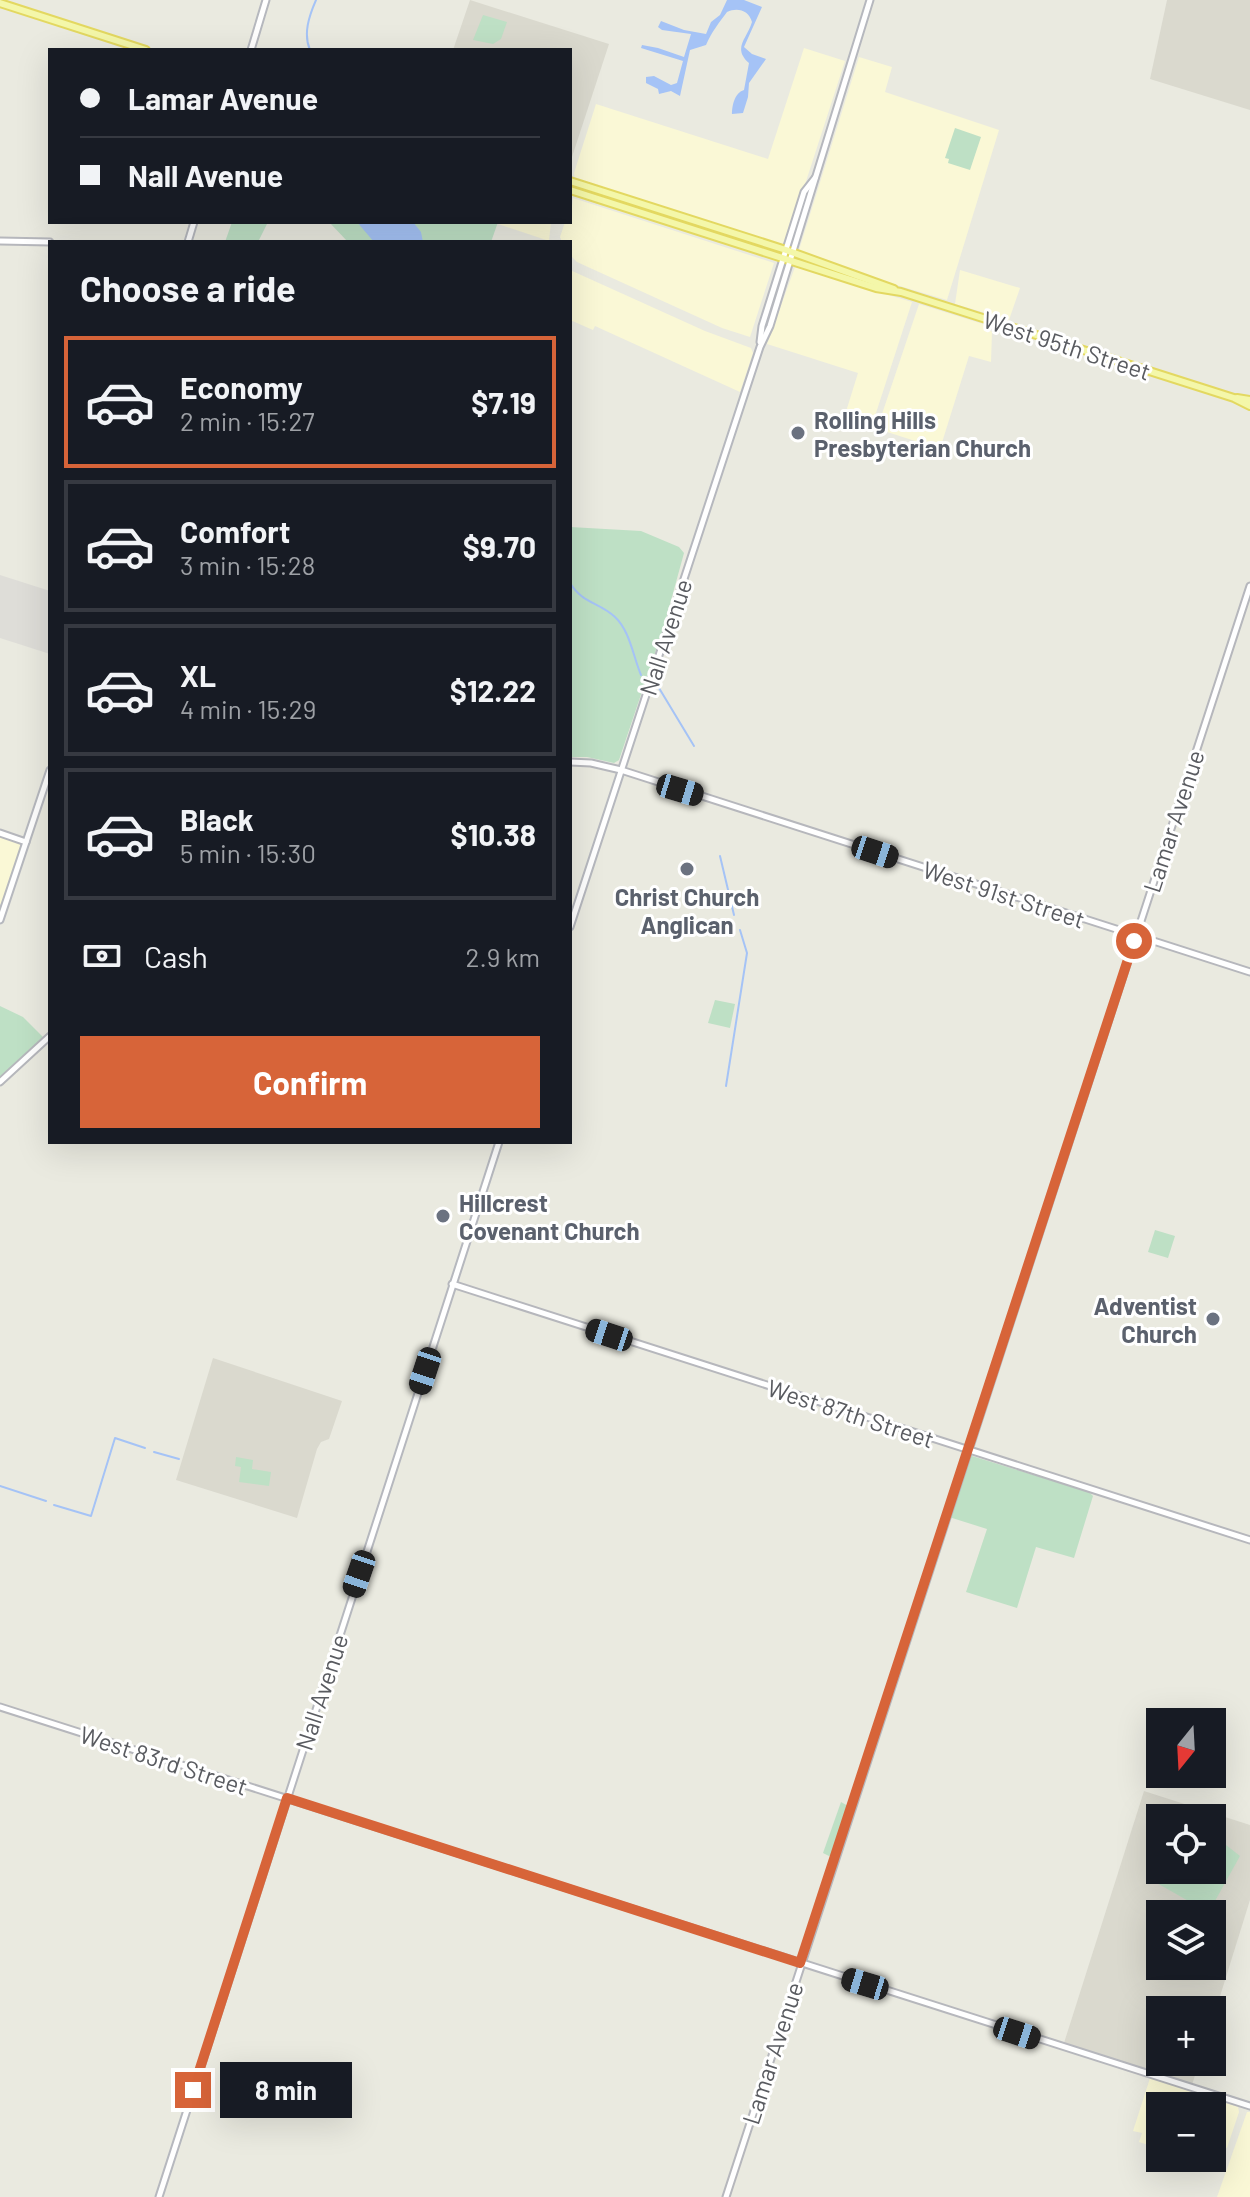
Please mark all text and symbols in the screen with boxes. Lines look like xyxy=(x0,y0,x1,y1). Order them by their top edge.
text: Lamar Avenue xyxy=(128,80,318,116)
text: Nall Avenue xyxy=(128,157,283,193)
text: Choose a ride xyxy=(80,266,296,309)
street label: West 95th Street xyxy=(980,304,1154,386)
icon: car xyxy=(84,366,156,438)
text: Economy xyxy=(180,369,303,405)
text: $7.19 xyxy=(471,384,536,420)
text: 2 min · 15:27 xyxy=(180,405,315,436)
place label: Rolling Hills Presbyterian Church xyxy=(814,405,1031,462)
marker: Rolling Hills Presbyterian Church xyxy=(789,424,807,442)
icon: car xyxy=(84,510,156,582)
text: Comfort xyxy=(180,513,290,549)
text: $9.70 xyxy=(463,528,536,564)
text: 3 min · 15:28 xyxy=(180,549,315,580)
street label: Nall Avenue xyxy=(633,575,697,699)
icon: car xyxy=(84,654,156,726)
text: XL xyxy=(180,657,216,693)
text: $12.22 xyxy=(450,672,536,708)
text: 4 min · 15:29 xyxy=(180,693,316,724)
street label: Lamar Avenue xyxy=(1136,746,1210,896)
car xyxy=(654,772,706,808)
icon: car xyxy=(84,798,156,870)
text: Black xyxy=(180,801,254,837)
text: $10.38 xyxy=(451,816,536,852)
car xyxy=(848,833,902,871)
text: 5 min · 15:30 xyxy=(180,837,316,868)
street label: West 91st Street xyxy=(919,854,1089,934)
marker: Christ Church Anglican xyxy=(678,860,696,878)
place label: Christ Church Anglican xyxy=(615,882,759,939)
route start xyxy=(1116,923,1152,959)
icon: cash xyxy=(80,934,124,978)
text: Cash xyxy=(144,938,208,974)
text: 2.9 km xyxy=(466,941,540,972)
button: Confirm xyxy=(80,1036,540,1128)
place label: Hillcrest Covenant Church xyxy=(459,1188,640,1245)
marker: Hillcrest Covenant Church xyxy=(434,1207,452,1225)
place label: Adventist Church xyxy=(1093,1291,1197,1348)
marker: Adventist Church xyxy=(1204,1310,1222,1328)
car xyxy=(582,1316,636,1354)
car xyxy=(406,1344,444,1398)
street label: West 87th Street xyxy=(764,1372,938,1454)
car xyxy=(340,1547,378,1601)
street label: Nall Avenue xyxy=(289,1630,353,1754)
north arrow xyxy=(1146,1708,1226,1788)
map controls xyxy=(1146,1708,1226,2172)
street label: West 83rd Street xyxy=(77,1719,251,1801)
button: locate xyxy=(1146,1804,1226,1884)
button: layers xyxy=(1146,1900,1226,1980)
car xyxy=(839,1966,891,2002)
street label: Lamar Avenue xyxy=(735,1978,809,2128)
button: + xyxy=(1146,1996,1226,2076)
car xyxy=(990,2014,1044,2052)
callout: 8 min xyxy=(221,2062,353,2118)
route end xyxy=(175,2072,211,2108)
text: 8 min xyxy=(255,2074,317,2105)
button: − xyxy=(1146,2092,1226,2172)

